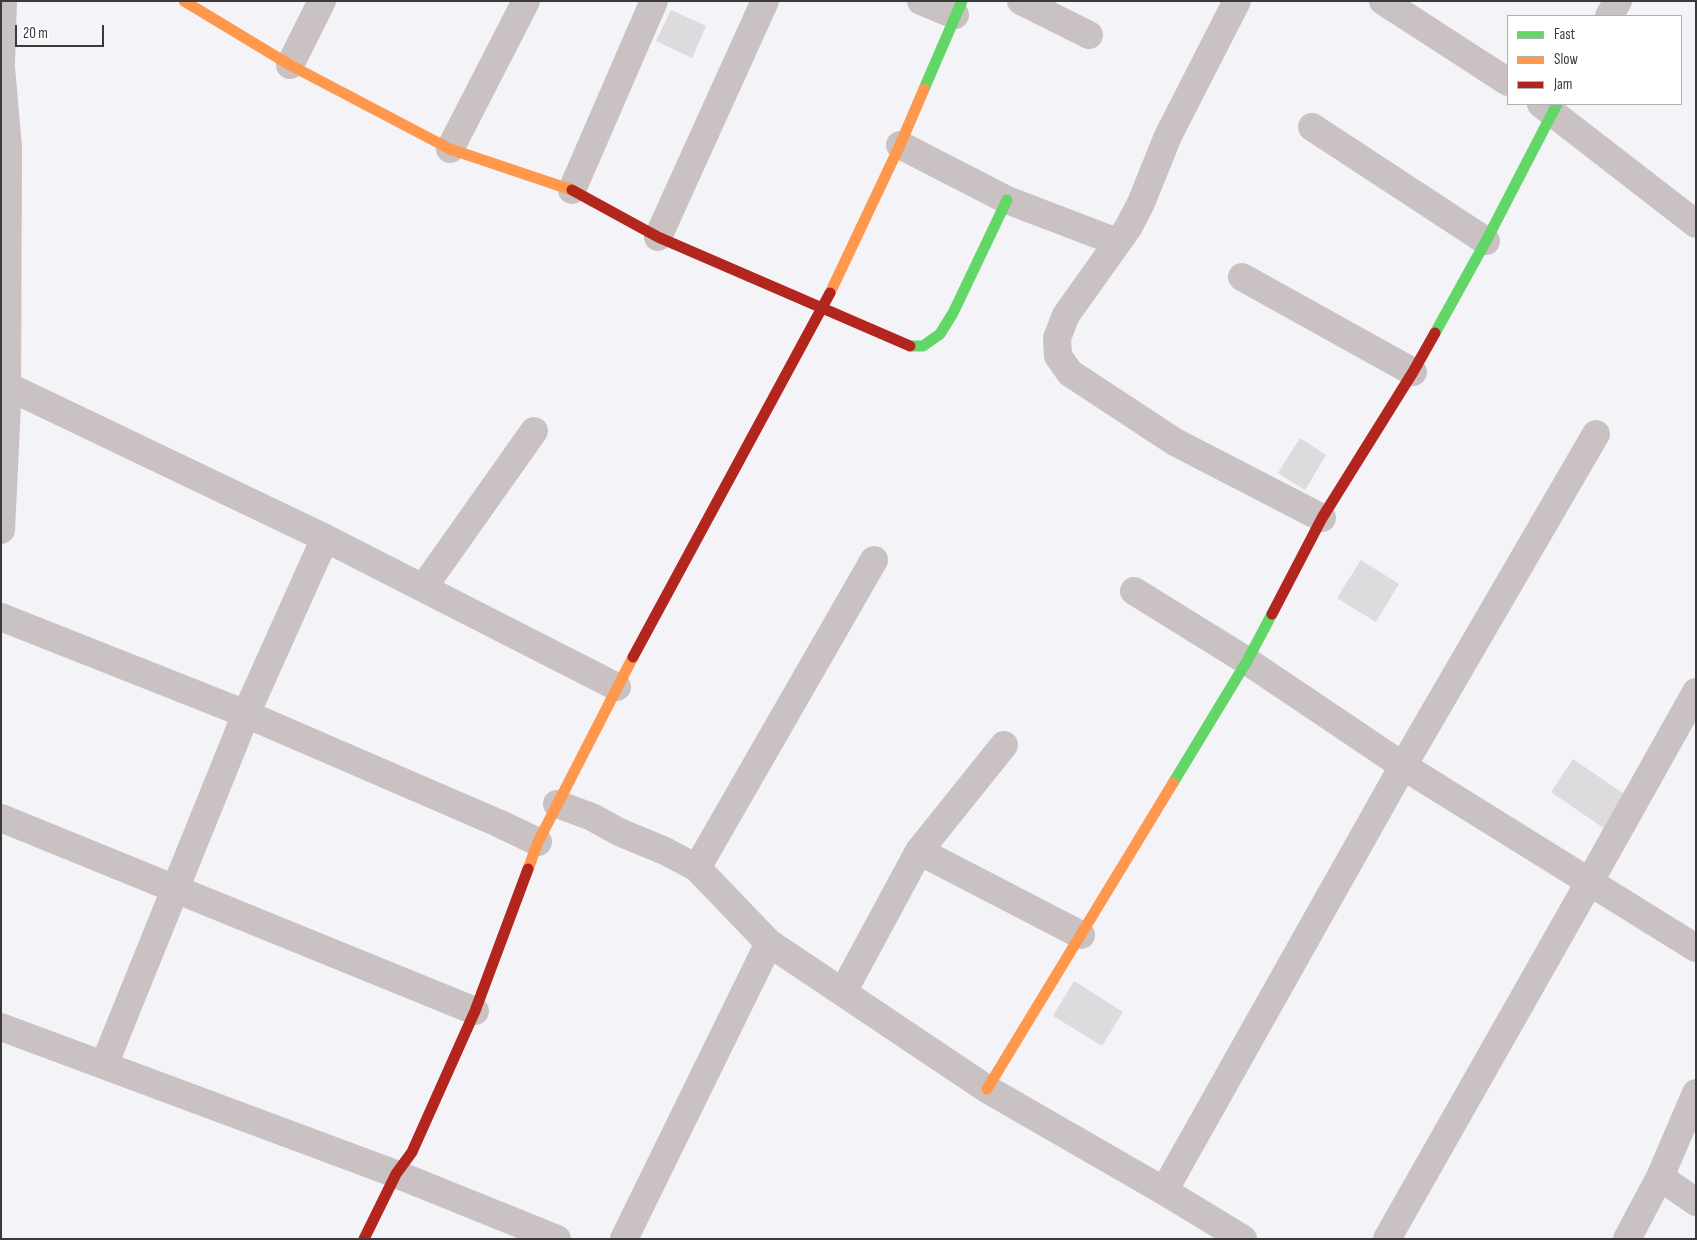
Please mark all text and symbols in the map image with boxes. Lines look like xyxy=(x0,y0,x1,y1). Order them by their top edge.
scale bar xyxy=(18,15,106,47)
legend xyxy=(1507,15,1682,105)
text: 20 m xyxy=(23,24,48,43)
text: Fast xyxy=(1554,25,1575,44)
text: Slow xyxy=(1554,50,1578,69)
text: Jam xyxy=(1554,75,1572,94)

